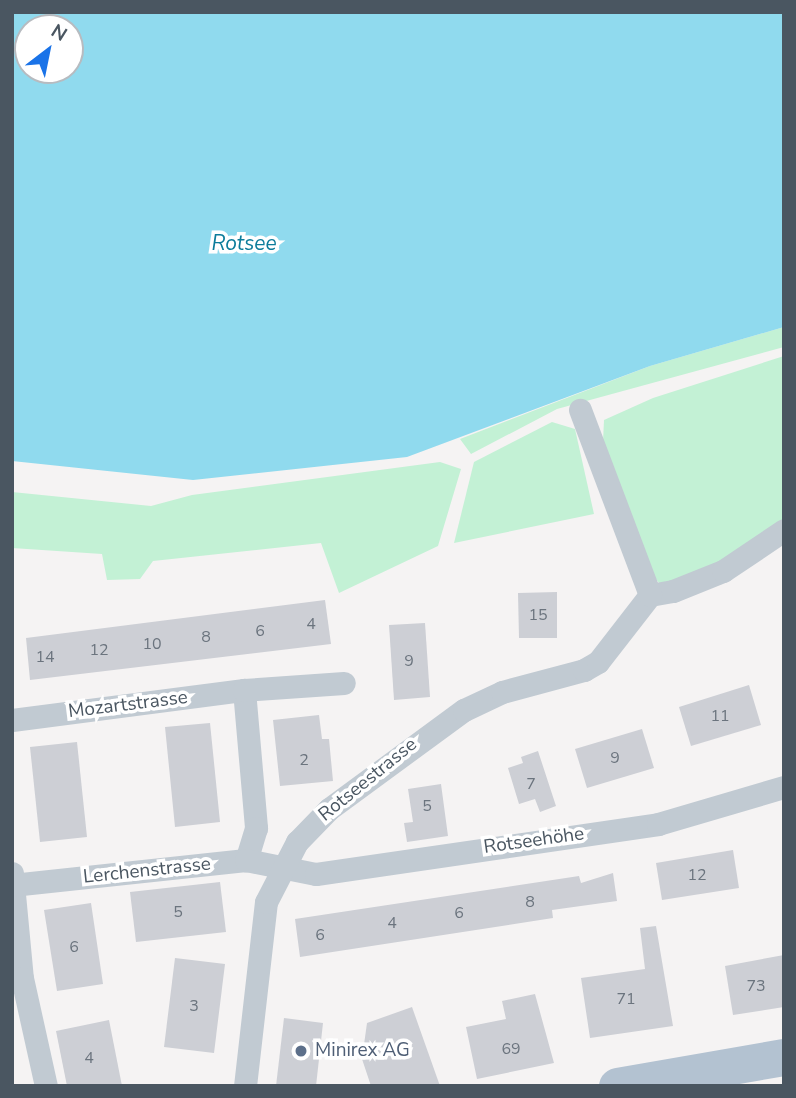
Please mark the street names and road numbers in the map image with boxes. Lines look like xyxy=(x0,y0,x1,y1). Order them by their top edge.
street label: Mozartstrasse xyxy=(67,686,189,724)
street label: Rotseestrasse xyxy=(314,733,422,827)
street label: Rotseehöhe xyxy=(482,823,586,859)
street label: Lerchenstrasse xyxy=(82,853,212,889)

